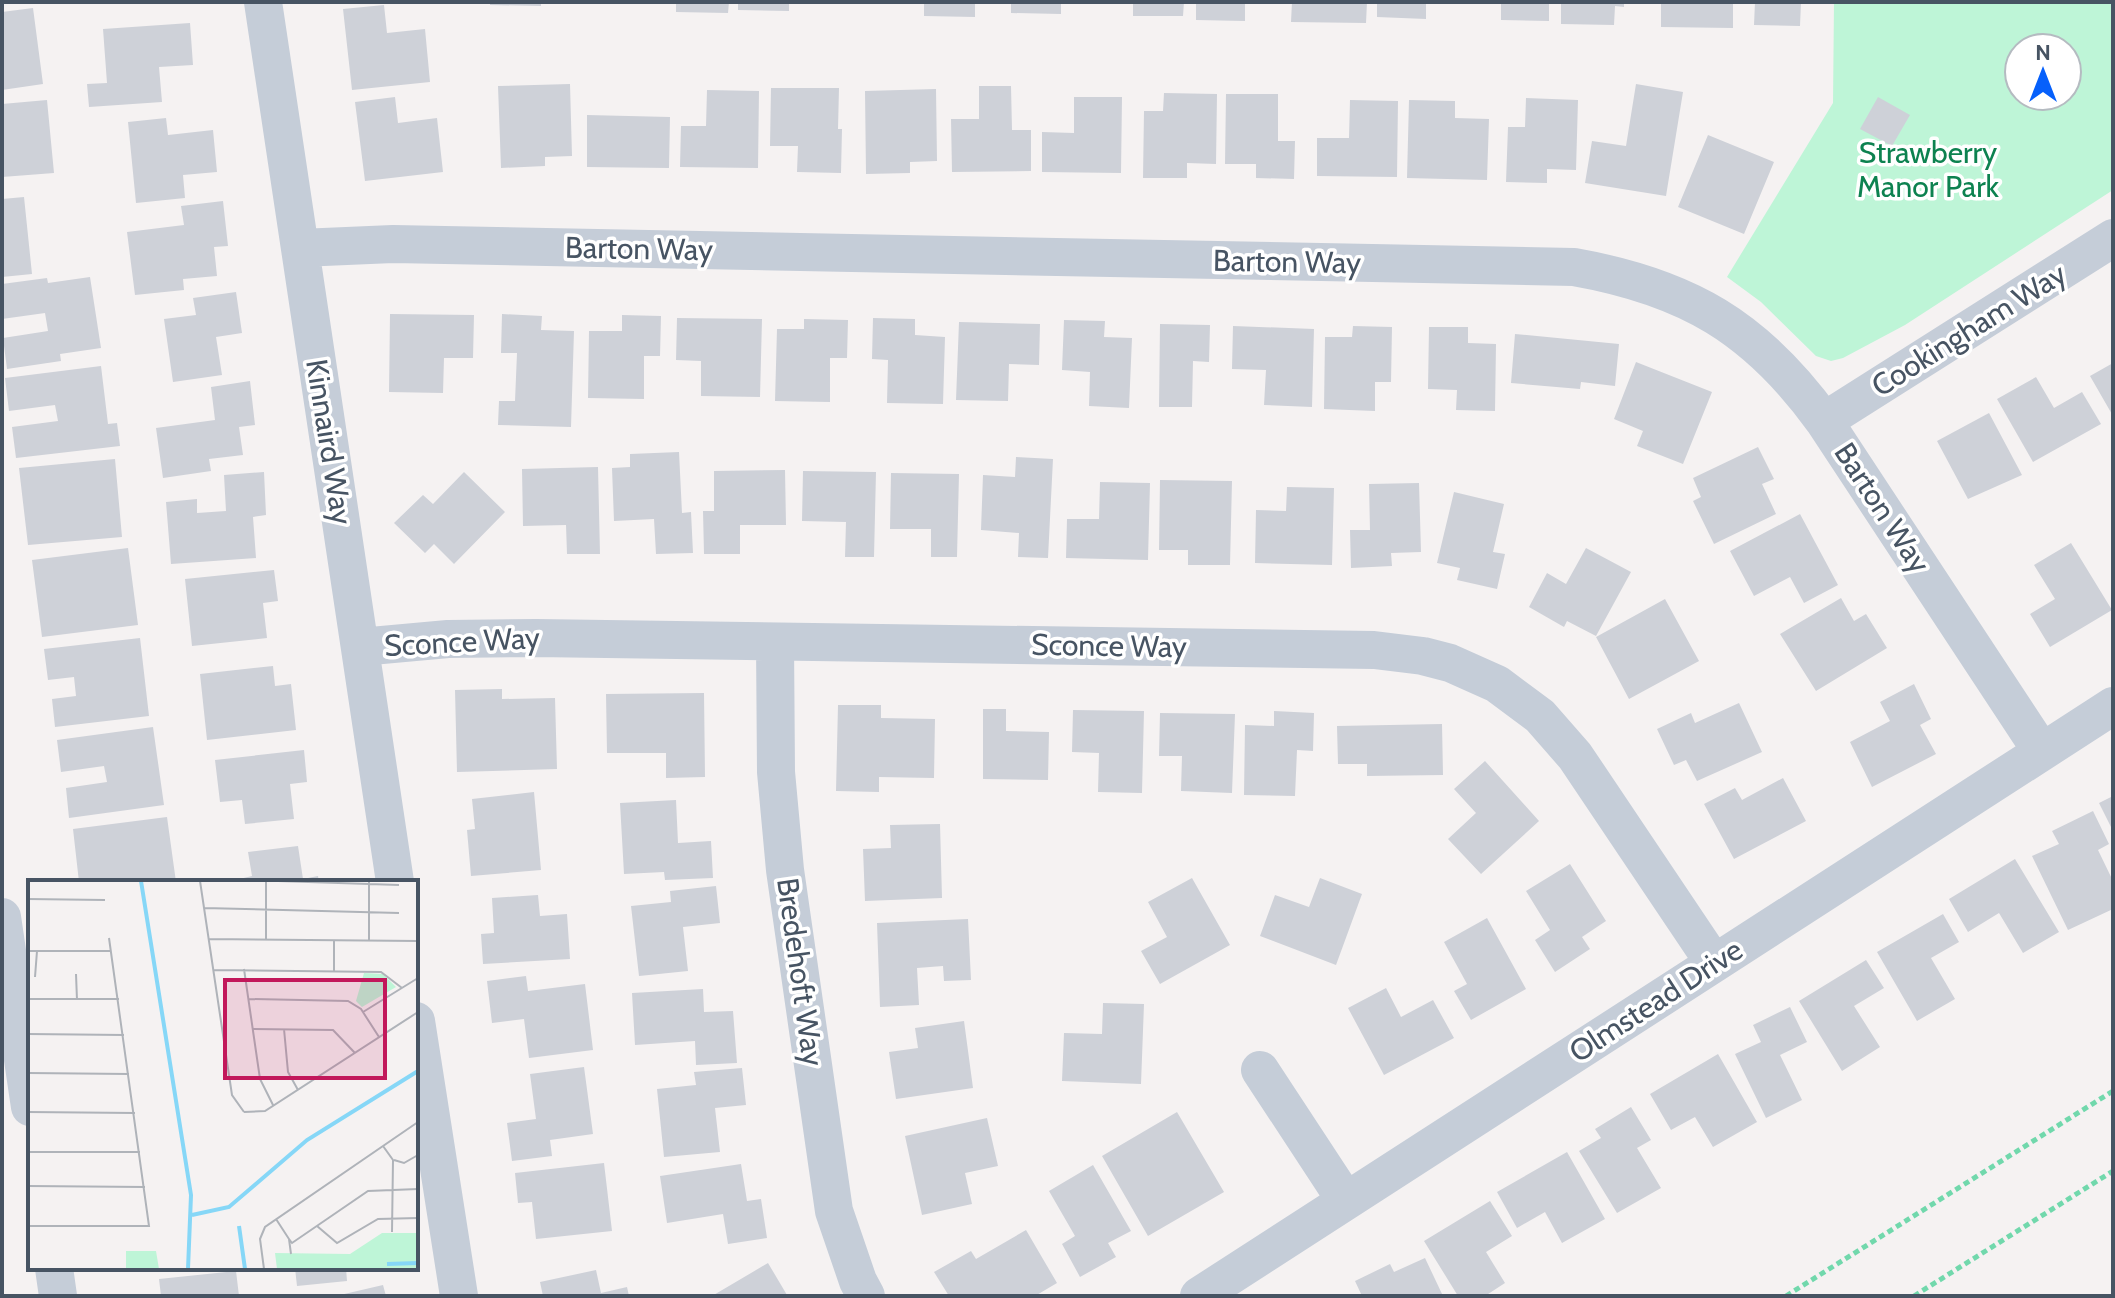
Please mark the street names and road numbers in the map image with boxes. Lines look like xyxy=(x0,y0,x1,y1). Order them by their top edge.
street label: Barton Way xyxy=(565,229,713,268)
street label: Barton Way xyxy=(1213,242,1361,281)
street label: Cookingham Way xyxy=(1865,255,2073,404)
street label: Kinnaird Way xyxy=(298,357,361,527)
street label: Barton Way xyxy=(1827,436,1938,580)
street label: Sconce Way xyxy=(383,619,541,664)
street label: Sconce Way xyxy=(1031,626,1187,665)
street label: Bredehoft Way xyxy=(769,875,832,1068)
street label: Olmstead Drive xyxy=(1562,931,1749,1070)

